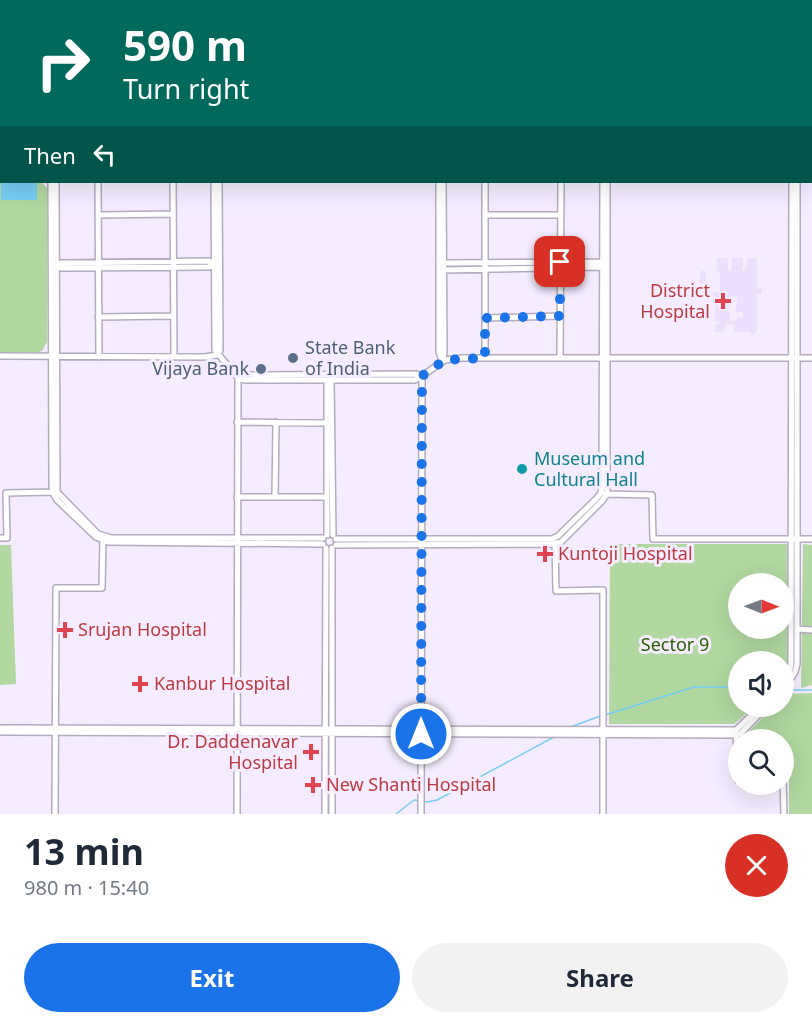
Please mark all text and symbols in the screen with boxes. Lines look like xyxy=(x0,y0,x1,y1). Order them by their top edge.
text: 590 m xyxy=(123,16,247,73)
icon: right xyxy=(24,24,102,102)
text: Turn right xyxy=(123,70,249,107)
icon: left xyxy=(88,138,121,171)
text: Then xyxy=(24,140,76,170)
pin xyxy=(534,236,585,287)
icon: arrive xyxy=(543,245,576,278)
place label: District Hospital xyxy=(640,278,710,323)
marker: District Hospital xyxy=(714,292,732,310)
place label: State Bank of India xyxy=(305,335,396,380)
marker: State Bank of India xyxy=(286,351,300,365)
place label: Vijaya Bank xyxy=(152,356,249,380)
marker: Vijaya Bank xyxy=(254,362,268,376)
place label: Museum and Cultural Hall xyxy=(534,446,645,491)
marker: Museum and Cultural Hall xyxy=(515,462,529,476)
place label: Kuntoji Hospital xyxy=(558,541,693,565)
marker: Kuntoji Hospital xyxy=(536,545,554,563)
north arrow xyxy=(728,573,794,639)
map controls xyxy=(728,573,794,795)
place label: Srujan Hospital xyxy=(78,617,207,641)
marker: Srujan Hospital xyxy=(56,621,74,639)
park label: Sector 9 xyxy=(641,632,709,656)
button: sound xyxy=(728,651,794,717)
place label: Kanbur Hospital xyxy=(154,671,290,695)
marker: Kanbur Hospital xyxy=(131,675,149,693)
position arrow xyxy=(389,702,453,766)
place label: Dr. Daddenavar Hospital xyxy=(167,729,299,774)
button: search xyxy=(728,729,794,795)
marker: Dr. Daddenavar Hospital xyxy=(302,743,320,761)
place label: New Shanti Hospital xyxy=(326,772,496,796)
marker: New Shanti Hospital xyxy=(304,776,322,794)
text: 13 min xyxy=(24,827,144,876)
button: close xyxy=(725,834,788,897)
text: 980 m · 15:40 xyxy=(24,874,149,901)
button: Exit xyxy=(24,943,400,1012)
button: Share xyxy=(412,943,788,1012)

